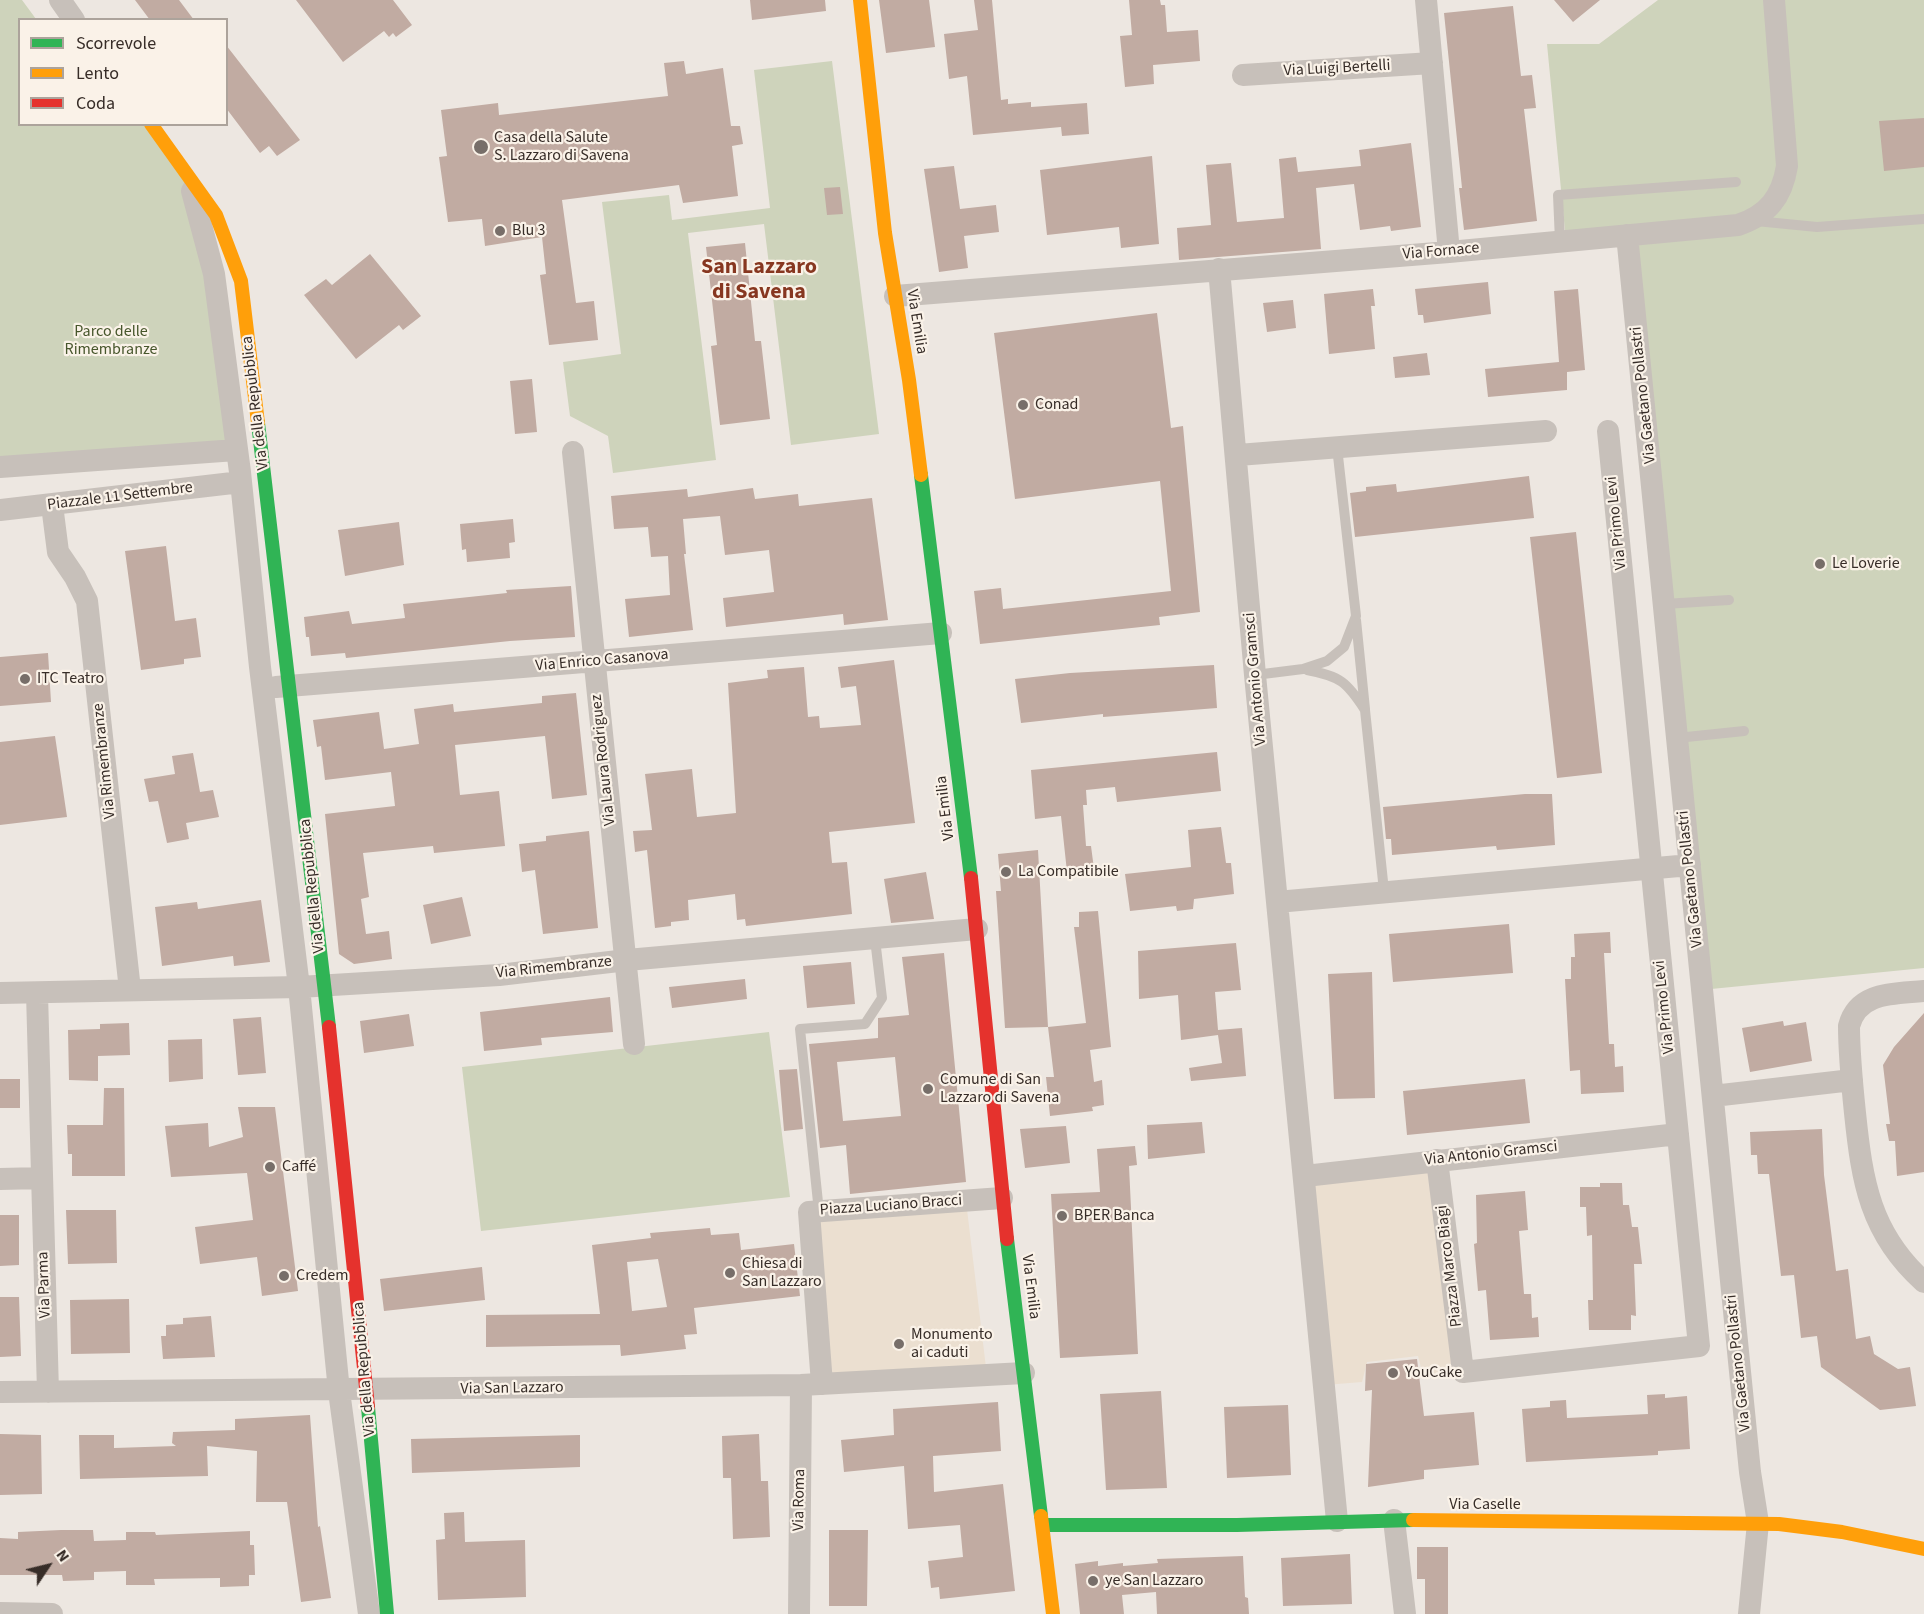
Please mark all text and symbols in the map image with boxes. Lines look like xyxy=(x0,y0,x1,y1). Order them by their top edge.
legend xyxy=(18,18,228,126)
text: Scorrevole xyxy=(76,31,156,56)
street label: Via Luigi Bertelli xyxy=(1283,57,1391,81)
text: Lento xyxy=(76,61,119,86)
text: Coda xyxy=(76,91,115,116)
place label: Casa della Salute S. Lazzaro di Savena xyxy=(494,128,629,166)
marker: Casa della Salute S. Lazzaro di Savena xyxy=(472,138,490,156)
place label: Blu 3 xyxy=(512,221,545,241)
marker: Blu 3 xyxy=(493,224,507,238)
street label: Via Fornace xyxy=(1402,239,1480,265)
district label: San Lazzaro di Savena xyxy=(701,255,817,306)
street label: Via Emilia xyxy=(901,288,931,356)
park label: Parco delle Rimembranze xyxy=(65,322,157,360)
street label: Via Gaetano Pollastri xyxy=(1627,325,1661,465)
street label: Via della Repubblica xyxy=(238,335,274,471)
place label: Conad xyxy=(1035,395,1079,415)
marker: Conad xyxy=(1016,398,1030,412)
street label: Via Primo Levi xyxy=(1603,475,1631,571)
street label: Piazzale 11 Settembre xyxy=(46,479,194,515)
place label: Le Loverie xyxy=(1832,554,1900,574)
marker: Le Loverie xyxy=(1813,557,1827,571)
street label: Via Antonio Gramsci xyxy=(1241,612,1271,746)
street label: Via Enrico Casanova xyxy=(535,646,669,676)
place label: ITC Teatro xyxy=(37,669,104,689)
marker: ITC Teatro xyxy=(18,672,32,686)
street label: Via Laura Rodriguez xyxy=(588,693,620,827)
street label: Via Rimembranze xyxy=(89,702,121,820)
street label: Via Emilia xyxy=(933,774,959,842)
street label: Via Gaetano Pollastri xyxy=(1674,809,1708,949)
street label: Via della Repubblica xyxy=(296,818,330,954)
place label: La Compatibile xyxy=(1018,862,1119,882)
marker: La Compatibile xyxy=(999,865,1013,879)
street label: Via Rimembranze xyxy=(495,952,613,984)
street label: Via Primo Levi xyxy=(1651,959,1679,1055)
place label: Comune di San Lazzaro di Savena xyxy=(940,1070,1059,1108)
marker: Comune di San Lazzaro di Savena xyxy=(921,1082,935,1096)
street label: Via Antonio Gramsci xyxy=(1424,1137,1558,1171)
place label: Caffé xyxy=(282,1157,316,1177)
marker: Caffé xyxy=(263,1160,277,1174)
street label: Piazza Luciano Bracci xyxy=(819,1191,963,1221)
street label: Piazza Marco Biagi xyxy=(1433,1204,1467,1328)
place label: BPER Banca xyxy=(1074,1206,1155,1226)
marker: BPER Banca xyxy=(1055,1209,1069,1223)
street label: Via Parma xyxy=(34,1251,56,1319)
street label: Via Emilia xyxy=(1017,1253,1043,1321)
place label: Chiesa di San Lazzaro xyxy=(742,1254,822,1292)
place label: Credem xyxy=(296,1266,349,1286)
marker: Chiesa di San Lazzaro xyxy=(723,1266,737,1280)
marker: Credem xyxy=(277,1269,291,1283)
street label: Via Gaetano Pollastri xyxy=(1722,1293,1756,1433)
street label: Via della Repubblica xyxy=(350,1301,380,1437)
place label: Monumento ai caduti xyxy=(911,1325,993,1363)
marker: Monumento ai caduti xyxy=(892,1337,906,1351)
place label: YouCake xyxy=(1405,1363,1462,1383)
marker: YouCake xyxy=(1386,1366,1400,1380)
street label: Via San Lazzaro xyxy=(460,1379,564,1399)
street label: Via Roma xyxy=(790,1469,810,1531)
street label: Via Caselle xyxy=(1449,1495,1521,1515)
north arrow xyxy=(18,1536,78,1596)
text: N xyxy=(51,1545,75,1566)
place label: ye San Lazzaro xyxy=(1105,1571,1203,1591)
marker: ye San Lazzaro xyxy=(1086,1574,1100,1588)

